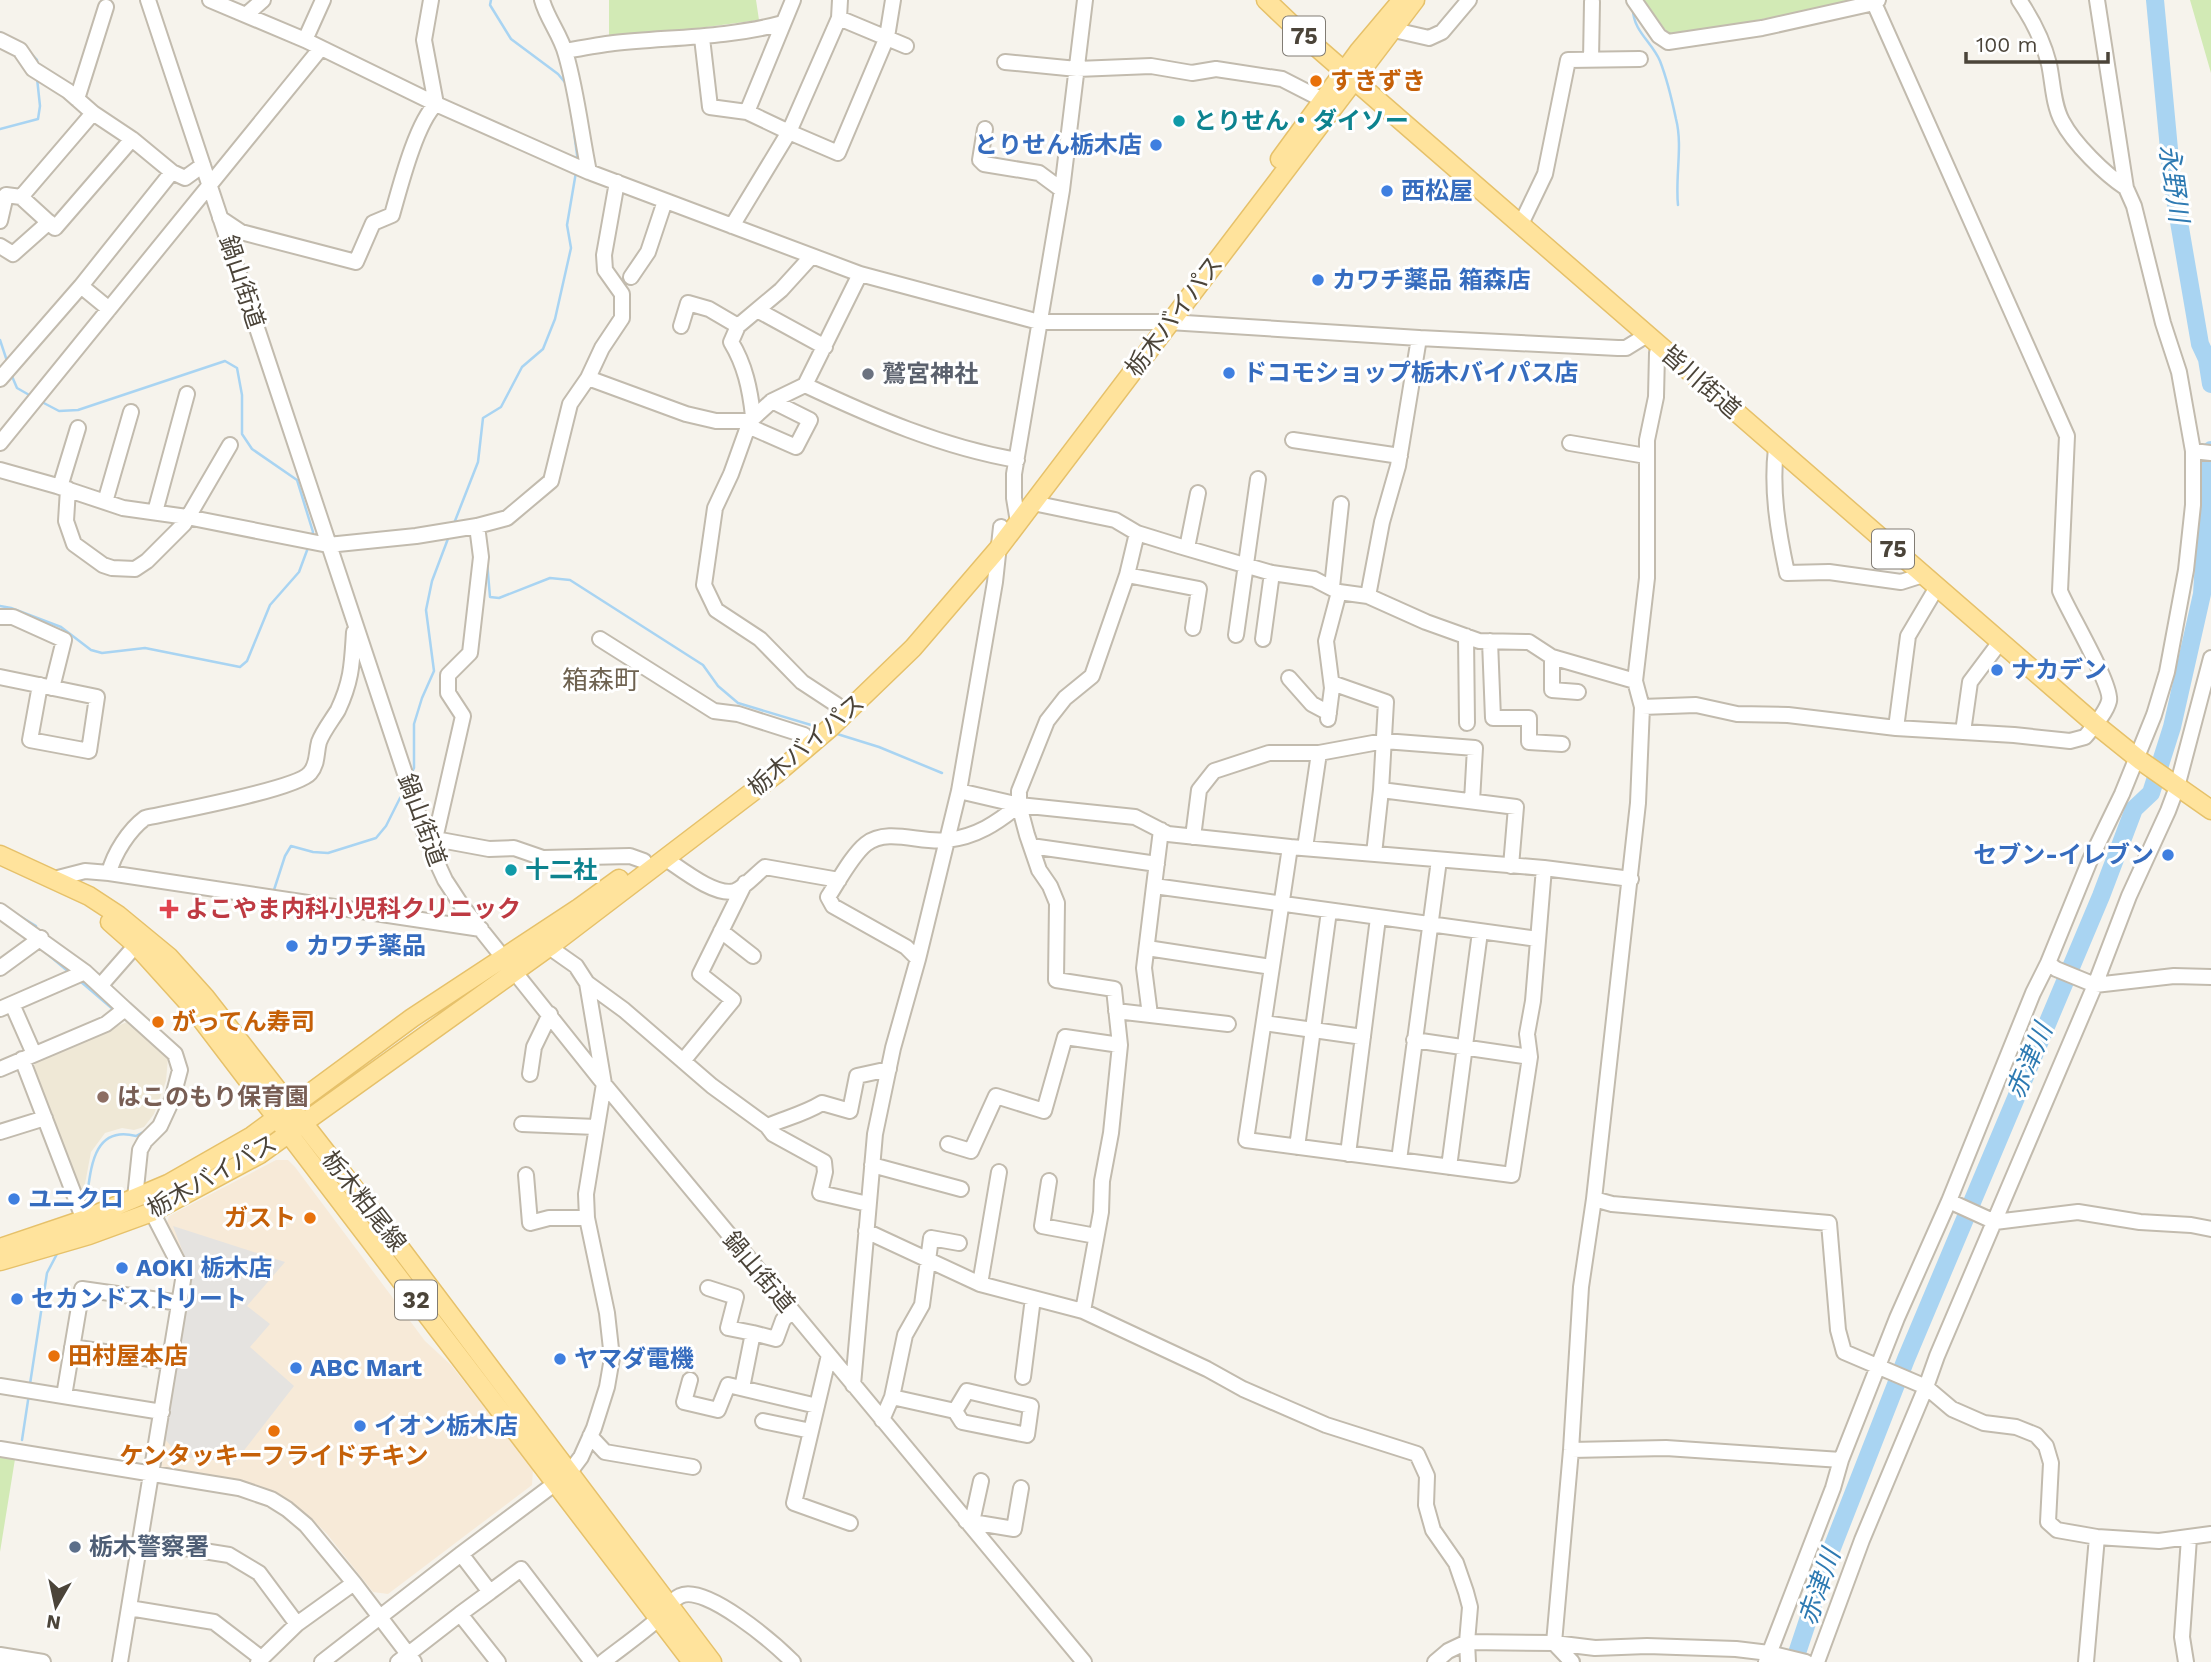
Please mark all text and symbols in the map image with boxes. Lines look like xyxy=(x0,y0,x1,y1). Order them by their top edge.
road number: 75 xyxy=(1283,17,1325,56)
scale bar xyxy=(1966,21,2108,65)
text: 100 m xyxy=(1976,32,2038,57)
place label: すきずき xyxy=(1330,67,1426,95)
marker: すきずき xyxy=(1308,73,1324,89)
place label: とりせん・ダイソー xyxy=(1193,107,1409,135)
marker: とりせん・ダイソー xyxy=(1171,113,1187,129)
place label: とりせん栃木店 xyxy=(974,131,1142,159)
marker: とりせん栃木店 xyxy=(1148,137,1164,153)
water label: 永野川 xyxy=(2154,142,2195,227)
place label: 西松屋 xyxy=(1401,177,1473,205)
marker: 西松屋 xyxy=(1379,183,1395,199)
street label: 鍋山街道 xyxy=(214,232,270,332)
street label: 栃木バイパス xyxy=(1120,250,1228,382)
place label: カワチ薬品 箱森店 xyxy=(1332,266,1531,294)
marker: カワチ薬品 箱森店 xyxy=(1310,272,1326,288)
street label: 皆川街道 xyxy=(1656,340,1746,424)
place label: ドコモショップ栃木バイパス店 xyxy=(1243,359,1579,387)
place label: 鷲宮神社 xyxy=(882,360,978,388)
marker: ドコモショップ栃木バイパス店 xyxy=(1221,365,1237,381)
marker: 鷲宮神社 xyxy=(860,366,876,382)
road number: 75 xyxy=(1872,530,1914,568)
place label: ナカデン xyxy=(2011,656,2107,684)
marker: ナカデン xyxy=(1989,662,2005,678)
district label: 箱森町 xyxy=(562,665,640,695)
street label: 栃木バイパス xyxy=(742,688,870,802)
street label: 鍋山街道 xyxy=(392,770,452,870)
place label: セブン-イレブン xyxy=(1973,841,2154,869)
marker: セブン-イレブン xyxy=(2160,847,2176,863)
place label: 十二社 xyxy=(525,856,597,884)
marker: 十二社 xyxy=(503,862,519,878)
place label: よこやま内科小児科クリニック xyxy=(185,895,521,923)
marker: よこやま内科小児科クリニック xyxy=(159,899,179,919)
place label: カワチ薬品 xyxy=(306,932,426,960)
marker: カワチ薬品 xyxy=(284,938,300,954)
place label: がってん寿司 xyxy=(172,1008,315,1036)
marker: がってん寿司 xyxy=(150,1014,166,1030)
water label: 赤津川 xyxy=(2000,1016,2059,1103)
place label: はこのもり保育園 xyxy=(117,1083,309,1111)
marker: はこのもり保育園 xyxy=(95,1089,111,1105)
street label: 栃木バイパス xyxy=(142,1129,282,1223)
street label: 栃木粕尾線 xyxy=(316,1145,412,1257)
place label: ユニクロ xyxy=(28,1185,124,1213)
marker: ユニクロ xyxy=(6,1191,22,1207)
place label: ガスト xyxy=(224,1204,296,1232)
marker: ガスト xyxy=(302,1210,318,1226)
street label: 鍋山街道 xyxy=(717,1226,801,1318)
place label: AOKI 栃木店 xyxy=(136,1254,272,1282)
marker: AOKI 栃木店 xyxy=(114,1260,130,1276)
road number: 32 xyxy=(395,1280,437,1320)
place label: セカンドストリート xyxy=(31,1285,247,1313)
marker: セカンドストリート xyxy=(9,1291,25,1307)
place label: 田村屋本店 xyxy=(68,1342,188,1370)
place label: ヤマダ電機 xyxy=(574,1345,694,1373)
marker: 田村屋本店 xyxy=(46,1348,62,1364)
marker: ヤマダ電機 xyxy=(552,1351,568,1367)
place label: ABC Mart xyxy=(310,1354,423,1382)
marker: ABC Mart xyxy=(288,1360,304,1376)
place label: イオン栃木店 xyxy=(374,1412,518,1440)
marker: イオン栃木店 xyxy=(352,1418,368,1434)
marker: ケンタッキーフライドチキン xyxy=(266,1423,282,1439)
place label: ケンタッキーフライドチキン xyxy=(119,1442,429,1470)
place label: 栃木警察署 xyxy=(89,1533,209,1561)
marker: 栃木警察署 xyxy=(67,1539,83,1555)
water label: 赤津川 xyxy=(1792,1542,1847,1629)
north arrow xyxy=(21,1571,91,1641)
text: N xyxy=(45,1610,62,1635)

